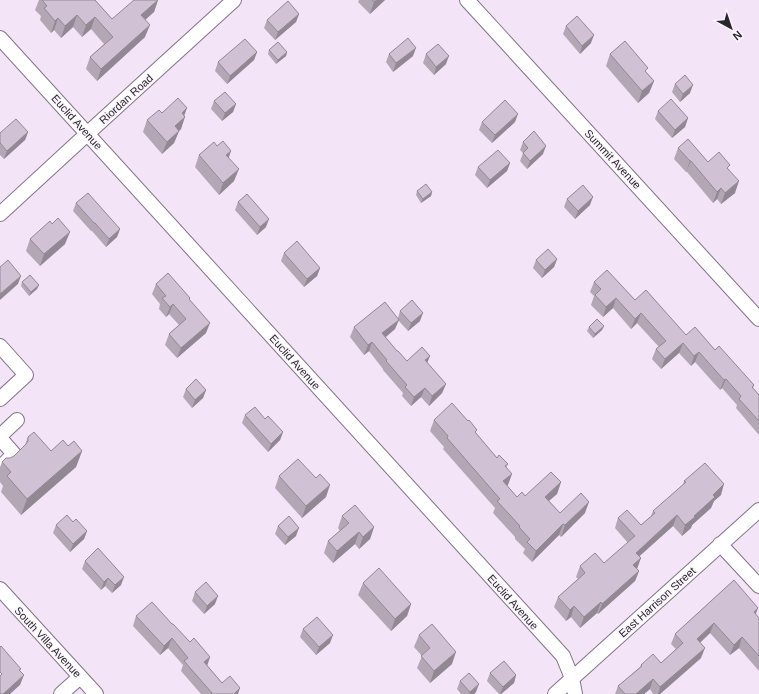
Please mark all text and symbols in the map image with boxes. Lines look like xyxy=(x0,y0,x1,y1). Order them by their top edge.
north arrow xyxy=(711,8,751,48)
text: N xyxy=(730,29,744,43)
street label: Riordan Road xyxy=(97,72,155,126)
street label: Euclid Avenue xyxy=(49,92,105,152)
street label: Summit Avenue xyxy=(582,127,644,191)
street label: Euclid Avenue xyxy=(267,332,323,392)
street label: East Harrison Street xyxy=(616,564,698,640)
street label: Euclid Avenue xyxy=(485,572,541,632)
street label: South Villa Avenue xyxy=(12,604,84,680)

